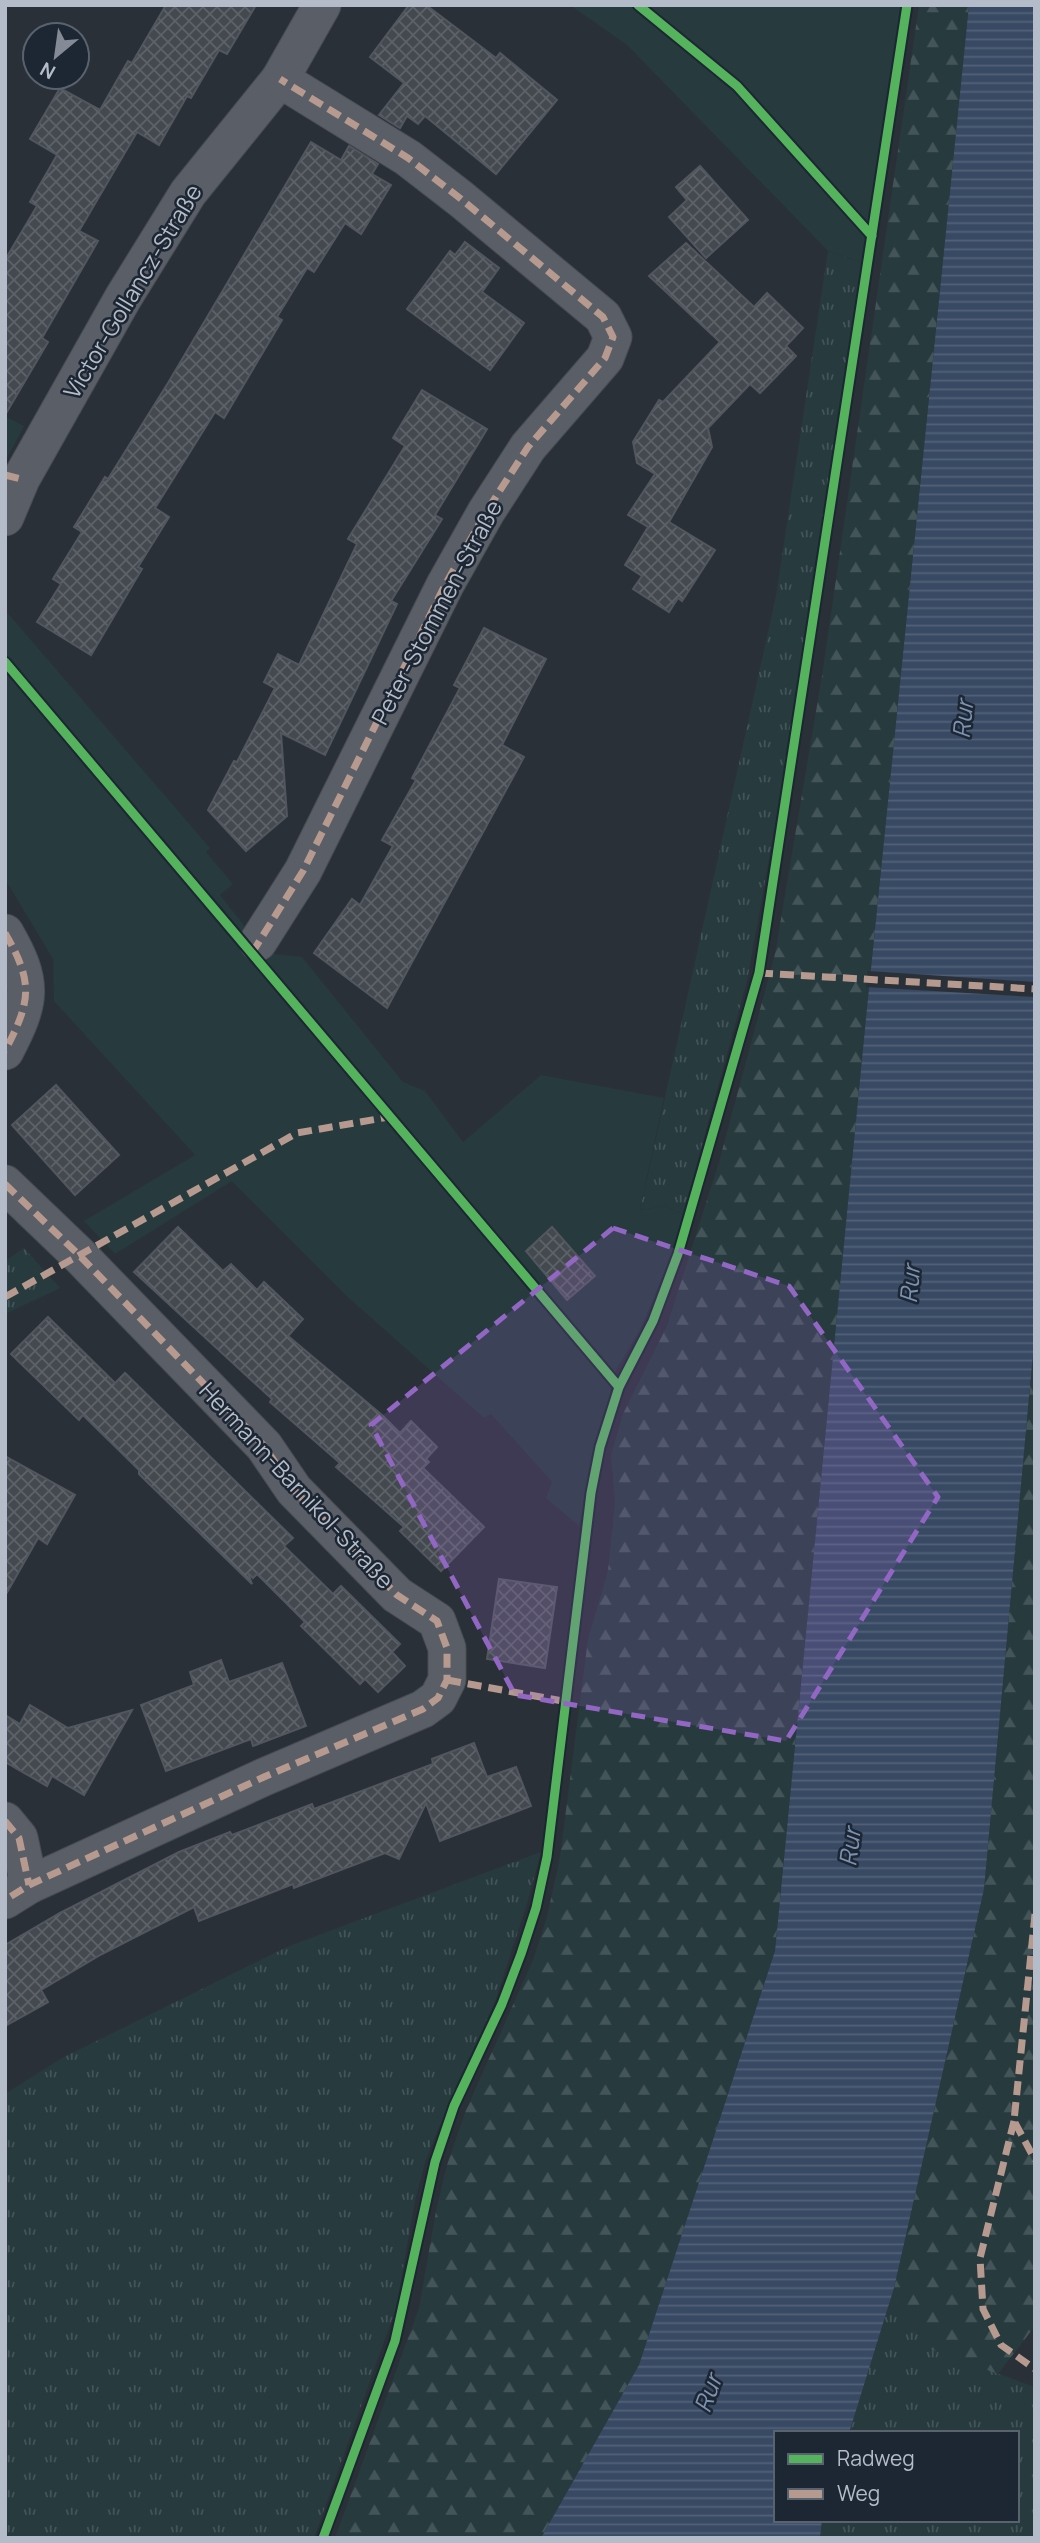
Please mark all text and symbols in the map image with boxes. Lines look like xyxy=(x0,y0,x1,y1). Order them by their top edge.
north arrow xyxy=(21,21,91,91)
text: N xyxy=(35,56,60,86)
street label: Victor-Gollancz-Straße xyxy=(55,178,209,404)
street label: Peter-Stommen-Straße xyxy=(363,494,509,730)
water label: Rur xyxy=(944,695,981,740)
water label: Rur xyxy=(891,1260,927,1304)
street label: Hermann-Barnikol-Straße xyxy=(193,1375,401,1595)
water label: Rur xyxy=(830,1823,868,1868)
water label: Rur xyxy=(685,2366,730,2417)
legend xyxy=(774,2431,1019,2522)
text: Radweg xyxy=(837,2444,915,2472)
text: Weg xyxy=(837,2479,880,2507)

